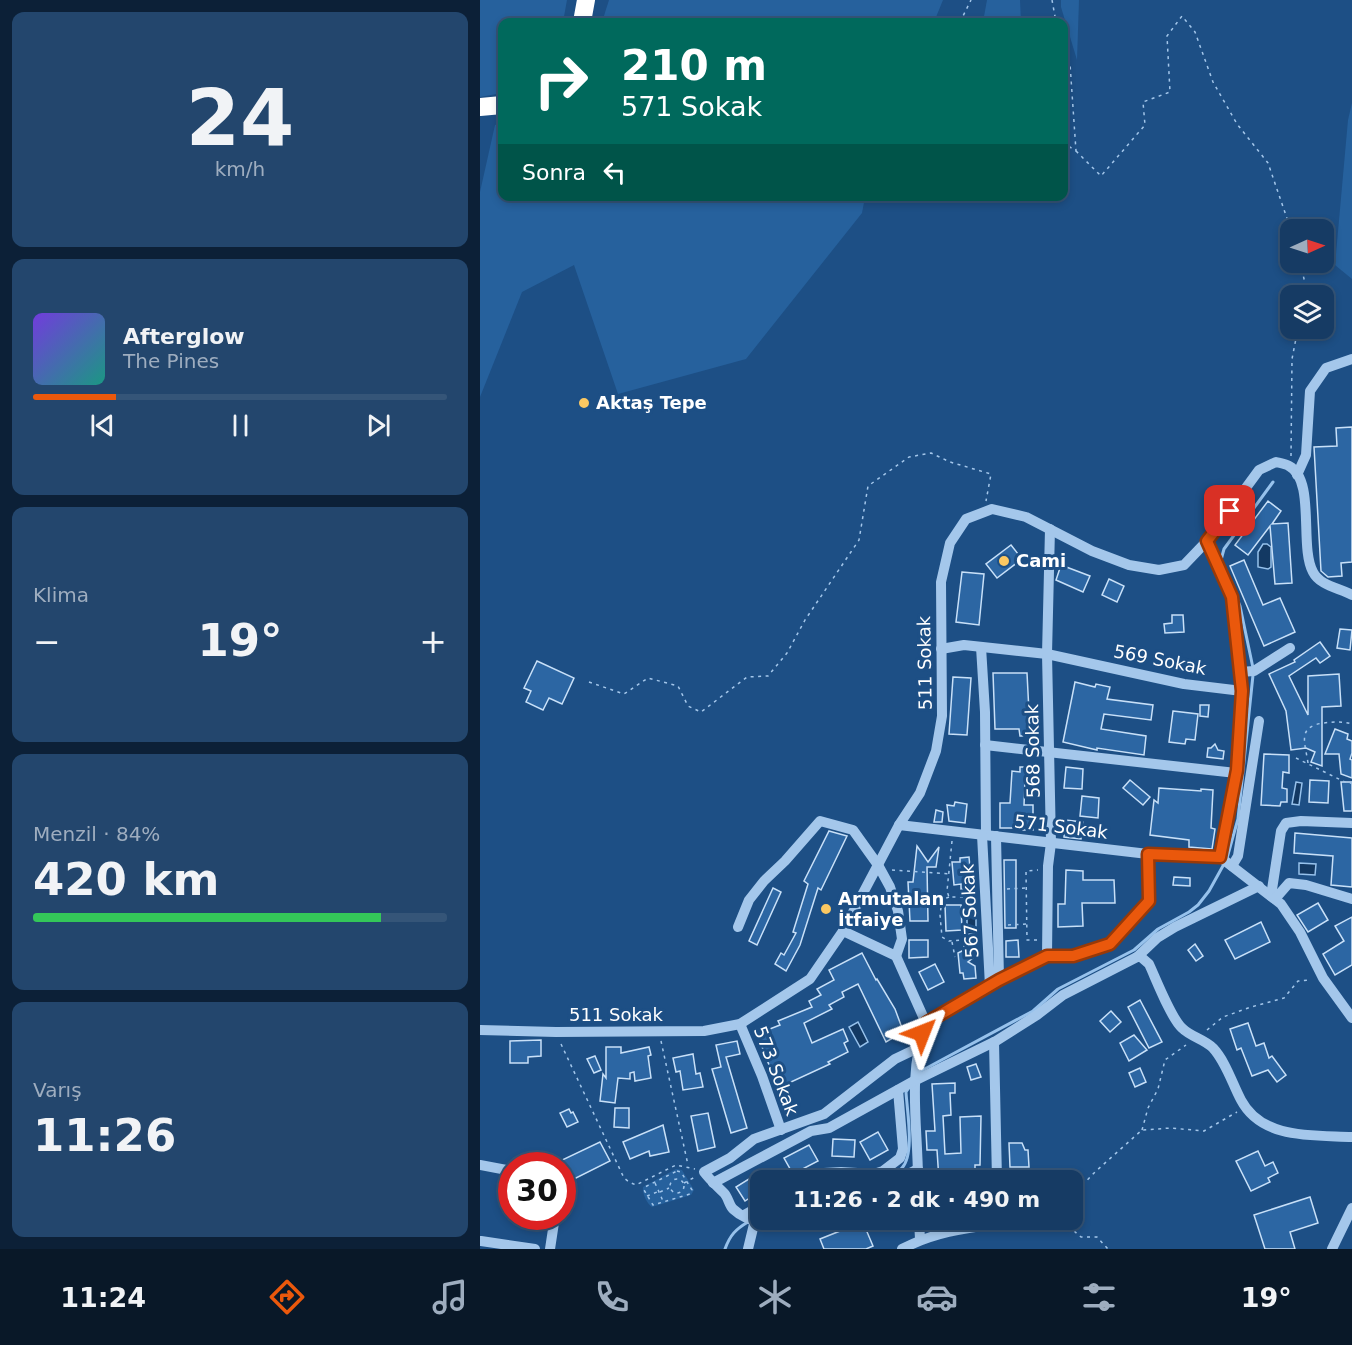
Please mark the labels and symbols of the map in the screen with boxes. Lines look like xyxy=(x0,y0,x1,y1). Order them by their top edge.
north arrow xyxy=(1280,219,1334,273)
place label: Aktaş Tepe xyxy=(596,392,707,413)
marker: Aktaş Tepe xyxy=(577,396,591,410)
pin xyxy=(1204,485,1255,536)
place label: Cami xyxy=(1016,550,1066,571)
marker: Cami xyxy=(997,554,1011,568)
street label: 511 Sokak xyxy=(913,615,936,710)
street label: 569 Sokak xyxy=(1112,640,1209,679)
street label: 568 Sokak xyxy=(1021,703,1044,798)
street label: 571 Sokak xyxy=(1013,810,1110,843)
street label: 567 Sokak xyxy=(957,863,982,959)
place label: Armutalan İtfaiye xyxy=(838,888,944,930)
marker: Armutalan İtfaiye xyxy=(819,902,833,916)
position arrow xyxy=(890,1001,954,1065)
street label: 511 Sokak xyxy=(569,1004,664,1025)
street label: 573 Sokak xyxy=(750,1023,803,1119)
speed limit sign: 30 xyxy=(498,1152,576,1230)

